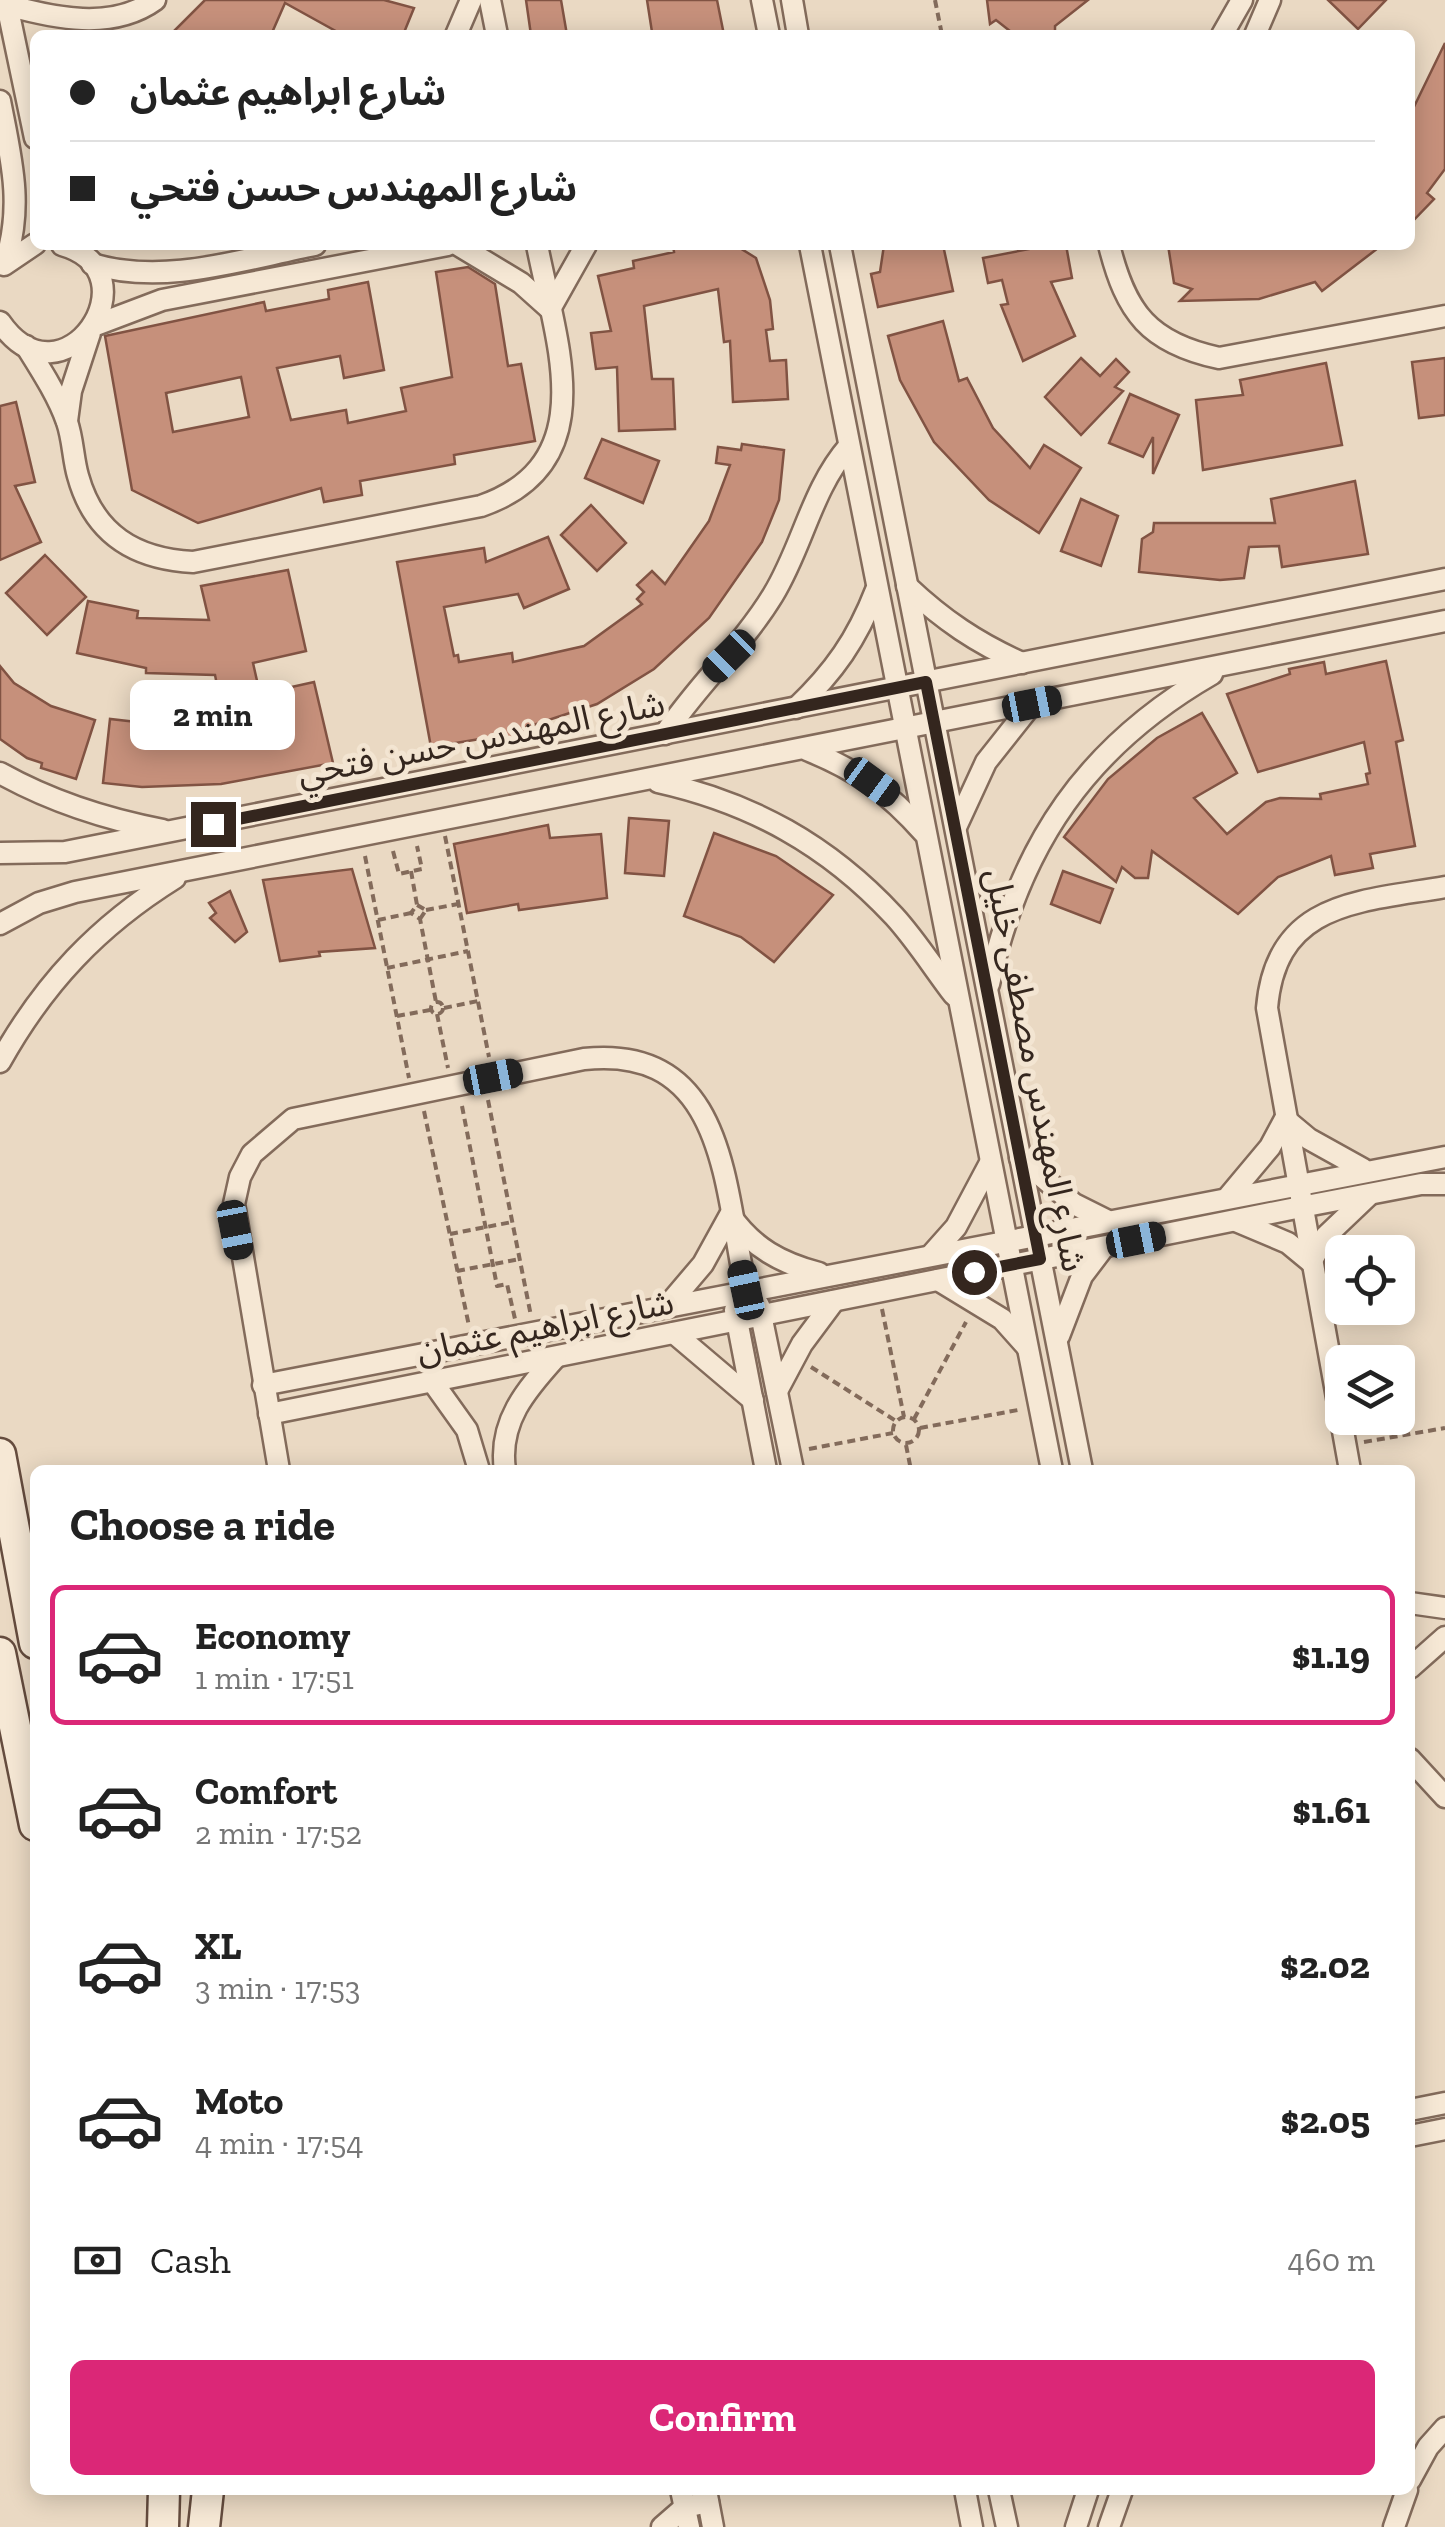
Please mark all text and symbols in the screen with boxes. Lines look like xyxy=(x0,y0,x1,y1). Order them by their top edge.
text: شارع ابراهيم عثمان xyxy=(130,69,446,115)
text: شارع المهندس حسن فتحي xyxy=(130,165,577,211)
car xyxy=(697,624,761,688)
callout: 2 min xyxy=(130,679,296,749)
street label: شارع المهندس حسن فتحي xyxy=(294,682,669,800)
car xyxy=(1000,684,1064,724)
text: 2 min xyxy=(173,696,252,734)
car xyxy=(839,752,905,812)
route end xyxy=(191,802,236,847)
street label: شارع المهندس مصطفى خليل xyxy=(971,865,1096,1276)
car xyxy=(461,1057,525,1097)
car xyxy=(215,1198,255,1262)
car xyxy=(1104,1220,1168,1260)
map controls xyxy=(1325,1235,1415,1435)
button: locate xyxy=(1325,1235,1415,1325)
route start xyxy=(952,1250,997,1295)
car xyxy=(725,1258,767,1322)
street label: شارع ابراهيم عثمان xyxy=(413,1280,678,1377)
button: layers xyxy=(1325,1345,1415,1435)
text: Choose a ride xyxy=(70,1498,335,1552)
icon: car xyxy=(75,1610,165,1700)
text: Economy xyxy=(195,1613,350,1659)
text: $1.19 xyxy=(1292,1632,1370,1678)
text: 1 min · 17:51 xyxy=(195,1659,354,1697)
icon: car xyxy=(75,1765,165,1855)
text: Comfort xyxy=(195,1768,337,1814)
text: $1.61 xyxy=(1292,1787,1370,1833)
text: 2 min · 17:52 xyxy=(195,1814,362,1852)
icon: car xyxy=(75,1920,165,2010)
text: XL xyxy=(195,1923,242,1969)
text: $2.02 xyxy=(1280,1942,1370,1988)
text: 3 min · 17:53 xyxy=(195,1969,360,2007)
icon: car xyxy=(75,2075,165,2165)
text: Moto xyxy=(195,2078,283,2124)
text: $2.05 xyxy=(1281,2097,1370,2143)
text: 4 min · 17:54 xyxy=(195,2124,364,2162)
icon: cash xyxy=(70,2233,125,2288)
text: Cash xyxy=(150,2237,231,2283)
text: 460 m xyxy=(1287,2241,1375,2279)
button: Confirm xyxy=(70,2360,1375,2475)

